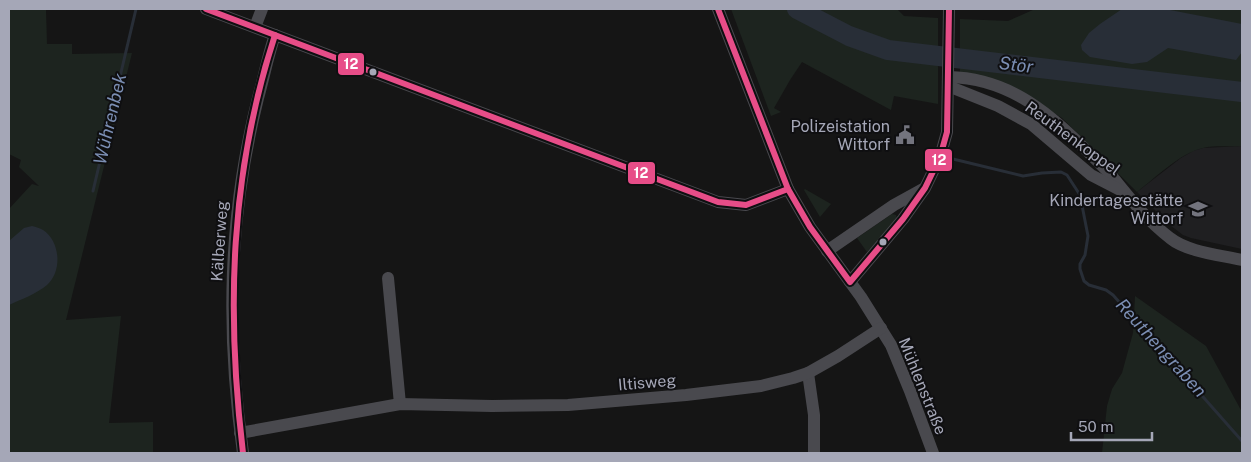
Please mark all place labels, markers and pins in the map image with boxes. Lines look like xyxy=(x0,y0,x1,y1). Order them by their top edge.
unlabelled marker xyxy=(368,67,378,77)
place label: Polizeistation Wittorf xyxy=(790,117,890,154)
public building icon: Polizeistation Wittorf xyxy=(894,124,916,146)
place label: Kindertagesstätte Wittorf xyxy=(1049,191,1183,228)
school or university icon: Kindertagesstätte Wittorf xyxy=(1187,198,1209,220)
unlabelled marker xyxy=(878,237,888,247)

